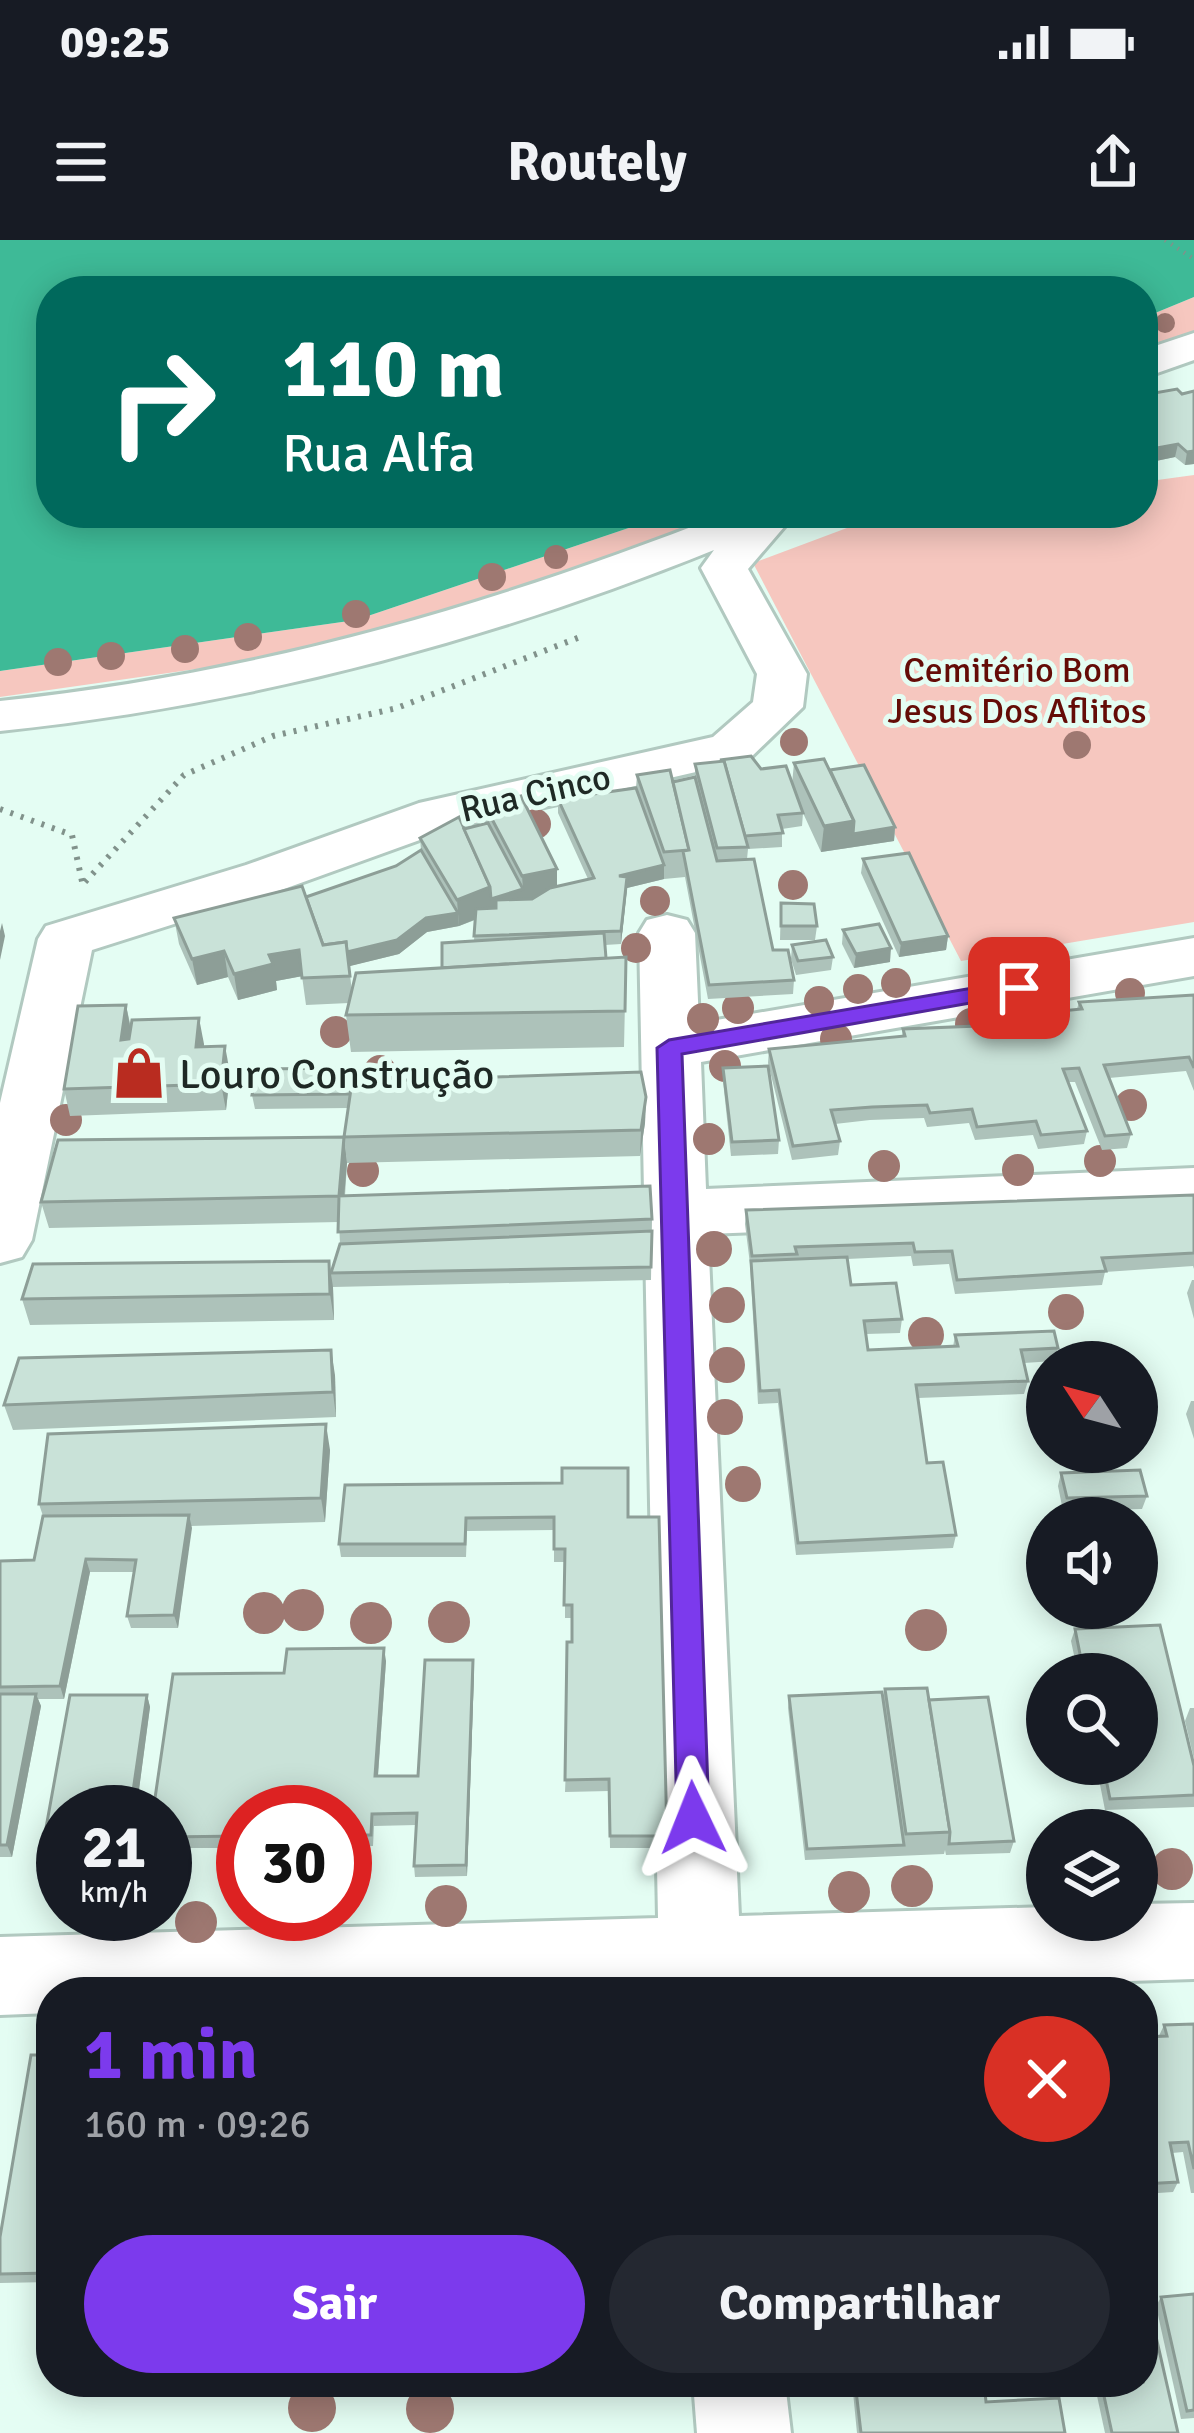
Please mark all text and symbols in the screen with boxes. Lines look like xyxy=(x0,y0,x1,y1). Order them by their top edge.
text: 09:25 xyxy=(60,15,170,70)
icon: menu xyxy=(48,129,114,195)
text: Routely xyxy=(507,129,687,196)
icon: share xyxy=(1080,129,1146,195)
text: 110 m xyxy=(282,317,504,421)
icon: right xyxy=(84,324,240,480)
text: Rua Alfa xyxy=(282,420,476,487)
park label: Cemitério Bom Jesus Dos Aflitos xyxy=(888,648,1146,734)
street label: Rua Cinco xyxy=(456,754,615,833)
pin xyxy=(968,937,1070,1039)
icon: arrive xyxy=(986,955,1052,1021)
shop icon: Louro Construção xyxy=(110,1044,168,1102)
place label: Louro Construção xyxy=(179,1049,494,1100)
north arrow xyxy=(1026,1341,1158,1473)
map controls xyxy=(1026,1341,1158,1941)
button: sound xyxy=(1026,1497,1158,1629)
button: search xyxy=(1026,1653,1158,1785)
position arrow xyxy=(630,1755,756,1881)
speed limit sign: 30 xyxy=(216,1785,372,1941)
button: layers xyxy=(1026,1809,1158,1941)
text: 21 xyxy=(82,1811,146,1885)
text: km/h xyxy=(80,1874,148,1911)
text: 1 min xyxy=(84,2010,258,2099)
button: close xyxy=(984,2016,1110,2142)
text: 160 m · 09:26 xyxy=(84,2100,311,2148)
button: Sair xyxy=(84,2235,585,2373)
button: Compartilhar xyxy=(609,2235,1110,2373)

